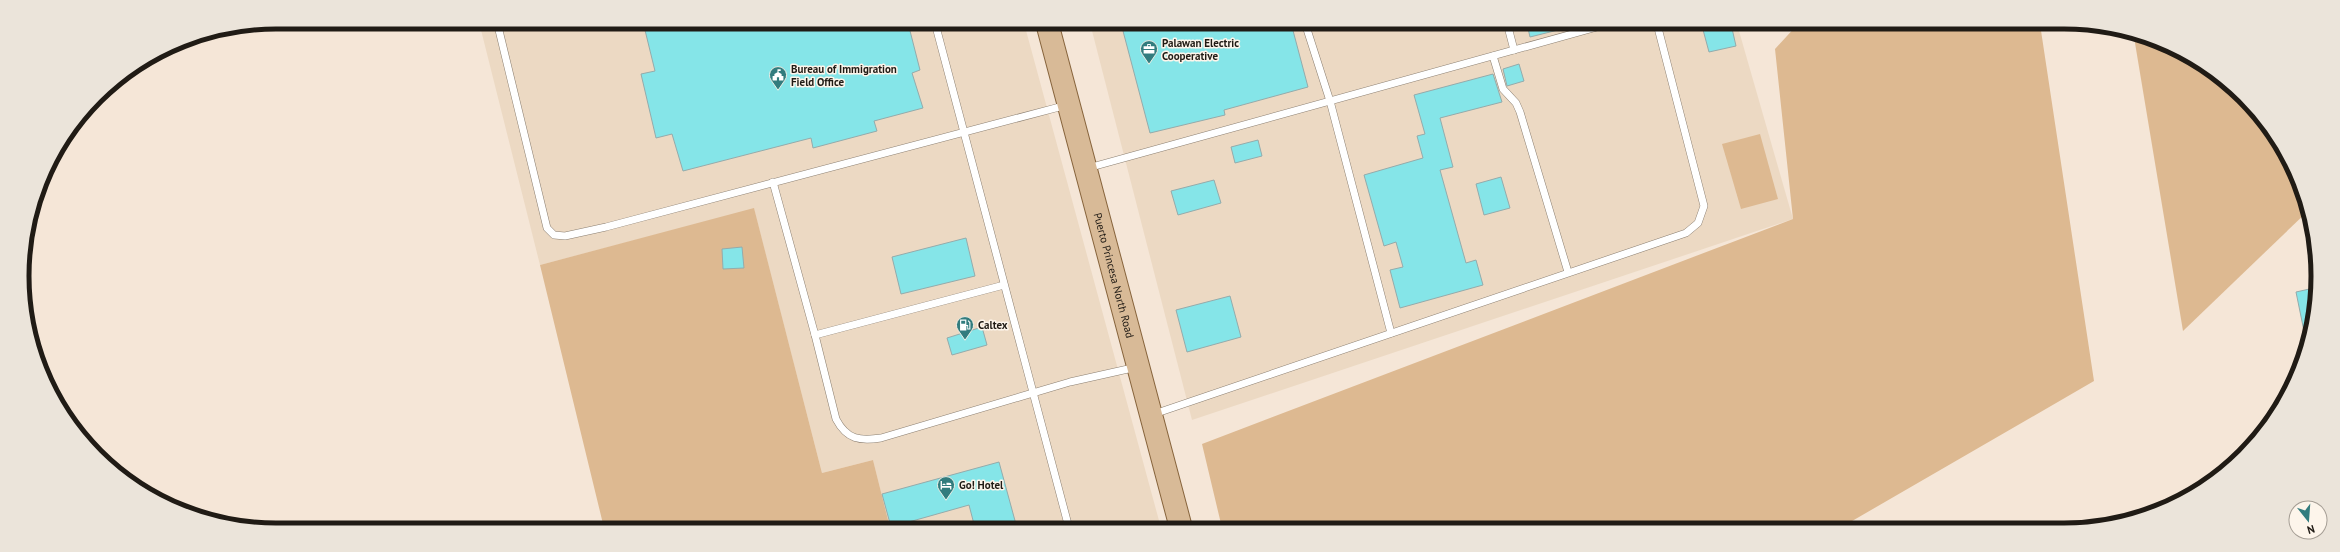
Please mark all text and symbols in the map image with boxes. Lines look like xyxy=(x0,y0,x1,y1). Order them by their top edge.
place label: Palawan Electric Cooperative xyxy=(1162,36,1239,63)
office icon: Palawan Electric Cooperative xyxy=(1139,39,1159,64)
place label: Bureau of Immigration Field Office xyxy=(791,62,897,89)
public building icon: Bureau of Immigration Field Office xyxy=(768,65,788,90)
street label: Puerto Princesa North Road xyxy=(1091,211,1137,340)
fuel station icon: Caltex xyxy=(955,315,975,340)
place label: Caltex xyxy=(978,318,1008,332)
hotel icon: Go! Hotel xyxy=(936,475,956,500)
place label: Go! Hotel xyxy=(959,478,1004,492)
north arrow xyxy=(2288,500,2328,540)
text: N xyxy=(2305,522,2316,537)

